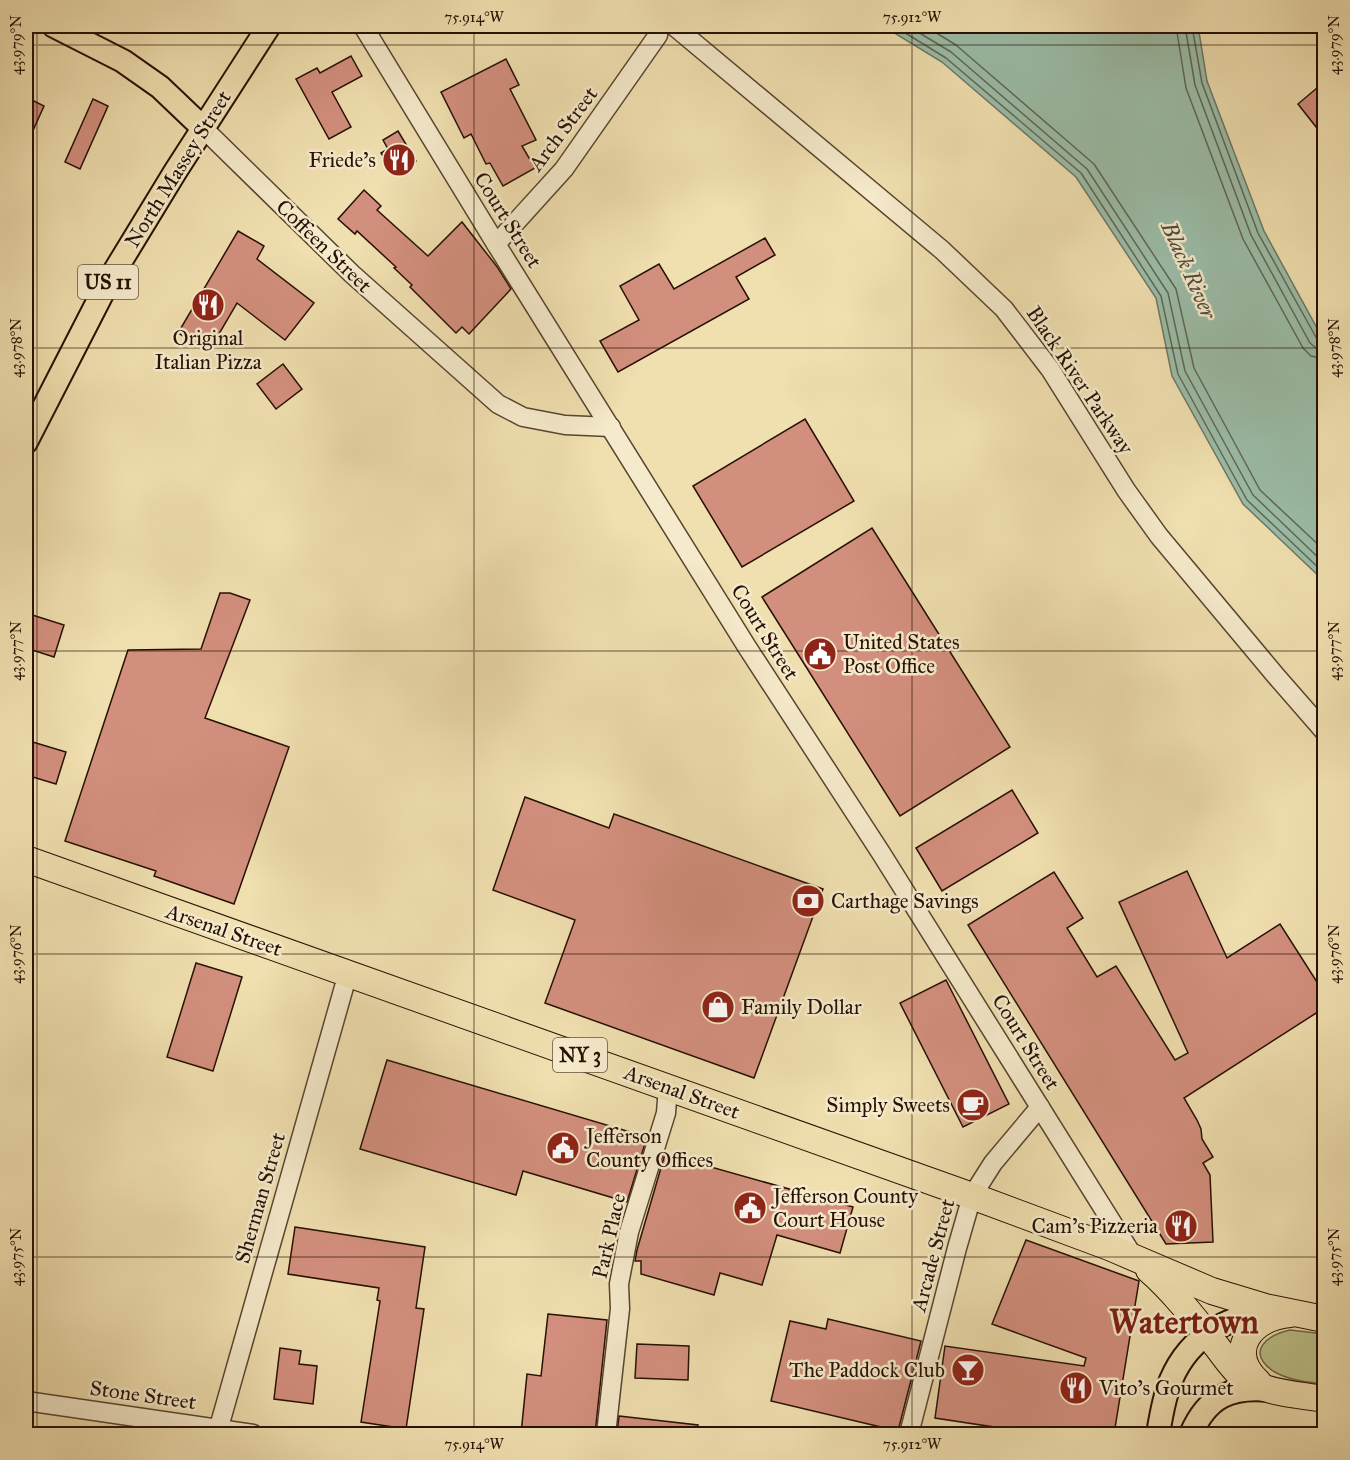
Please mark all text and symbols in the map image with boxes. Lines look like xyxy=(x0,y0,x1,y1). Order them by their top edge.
text: 75.914°W xyxy=(444,8,505,26)
text: 75.912°W xyxy=(883,8,942,26)
text: 43.979°N xyxy=(7,15,25,75)
text: 43.979°N xyxy=(1325,15,1343,75)
street label: Arch Street xyxy=(522,81,604,177)
street label: North Massey Street xyxy=(119,85,237,252)
restaurant icon: Friede's xyxy=(381,142,417,178)
place label: Friede's xyxy=(308,147,376,173)
street label: Court Street xyxy=(468,167,548,273)
street label: Coffeen Street xyxy=(271,194,378,299)
water label: Black River xyxy=(1155,216,1223,325)
road number: US 11 xyxy=(78,265,138,299)
restaurant icon: Original Italian Pizza xyxy=(190,287,226,323)
street label: Black River Parkway xyxy=(1021,301,1140,460)
text: 43.978°N xyxy=(7,318,25,378)
text: 43.978°N xyxy=(1325,318,1343,378)
place label: Original Italian Pizza xyxy=(154,325,262,375)
street label: Court Street xyxy=(725,579,805,685)
text: 43.977°N xyxy=(7,621,25,681)
text: 43.977°N xyxy=(1325,621,1343,681)
place label: United States Post Office xyxy=(843,629,960,679)
public building icon: United States Post Office xyxy=(802,636,838,672)
bank icon: Carthage Savings xyxy=(790,883,826,919)
place label: Carthage Savings xyxy=(831,888,979,914)
street label: Arsenal Street xyxy=(162,898,286,962)
text: 43.976°N xyxy=(7,924,25,984)
text: 43.976°N xyxy=(1325,924,1343,984)
shop icon: Family Dollar xyxy=(700,989,736,1025)
street label: Court Street xyxy=(986,989,1066,1095)
place label: Family Dollar xyxy=(741,994,862,1020)
road number: NY 3 xyxy=(553,1038,607,1072)
street label: Arsenal Street xyxy=(620,1059,744,1125)
cafe icon: Simply Sweets xyxy=(955,1087,991,1123)
place label: Simply Sweets xyxy=(826,1092,950,1118)
place label: Jefferson County Offices xyxy=(584,1123,713,1173)
street label: Sherman Street xyxy=(229,1129,291,1266)
public building icon: Jefferson County Offices xyxy=(545,1130,581,1166)
place label: Jefferson County Court House xyxy=(771,1183,919,1233)
public building icon: Jefferson County Court House xyxy=(732,1190,768,1226)
street label: Park Place xyxy=(587,1191,631,1281)
street label: Arcade Street xyxy=(905,1195,961,1315)
restaurant icon: Cam's Pizzeria xyxy=(1163,1208,1199,1244)
place label: Cam's Pizzeria xyxy=(1031,1213,1158,1239)
text: 43.975°N xyxy=(7,1227,25,1286)
text: 43.975°N xyxy=(1325,1227,1343,1286)
district label: Watertown xyxy=(1109,1302,1259,1342)
bar icon: The Paddock Club xyxy=(950,1352,986,1388)
place label: The Paddock Club xyxy=(789,1357,945,1383)
restaurant icon: Vito's Gourmet xyxy=(1058,1370,1094,1406)
street label: Stone Street xyxy=(88,1375,198,1415)
place label: Vito's Gourmet xyxy=(1098,1375,1234,1401)
text: 75.914°W xyxy=(444,1435,505,1453)
text: 75.912°W xyxy=(883,1435,942,1453)

